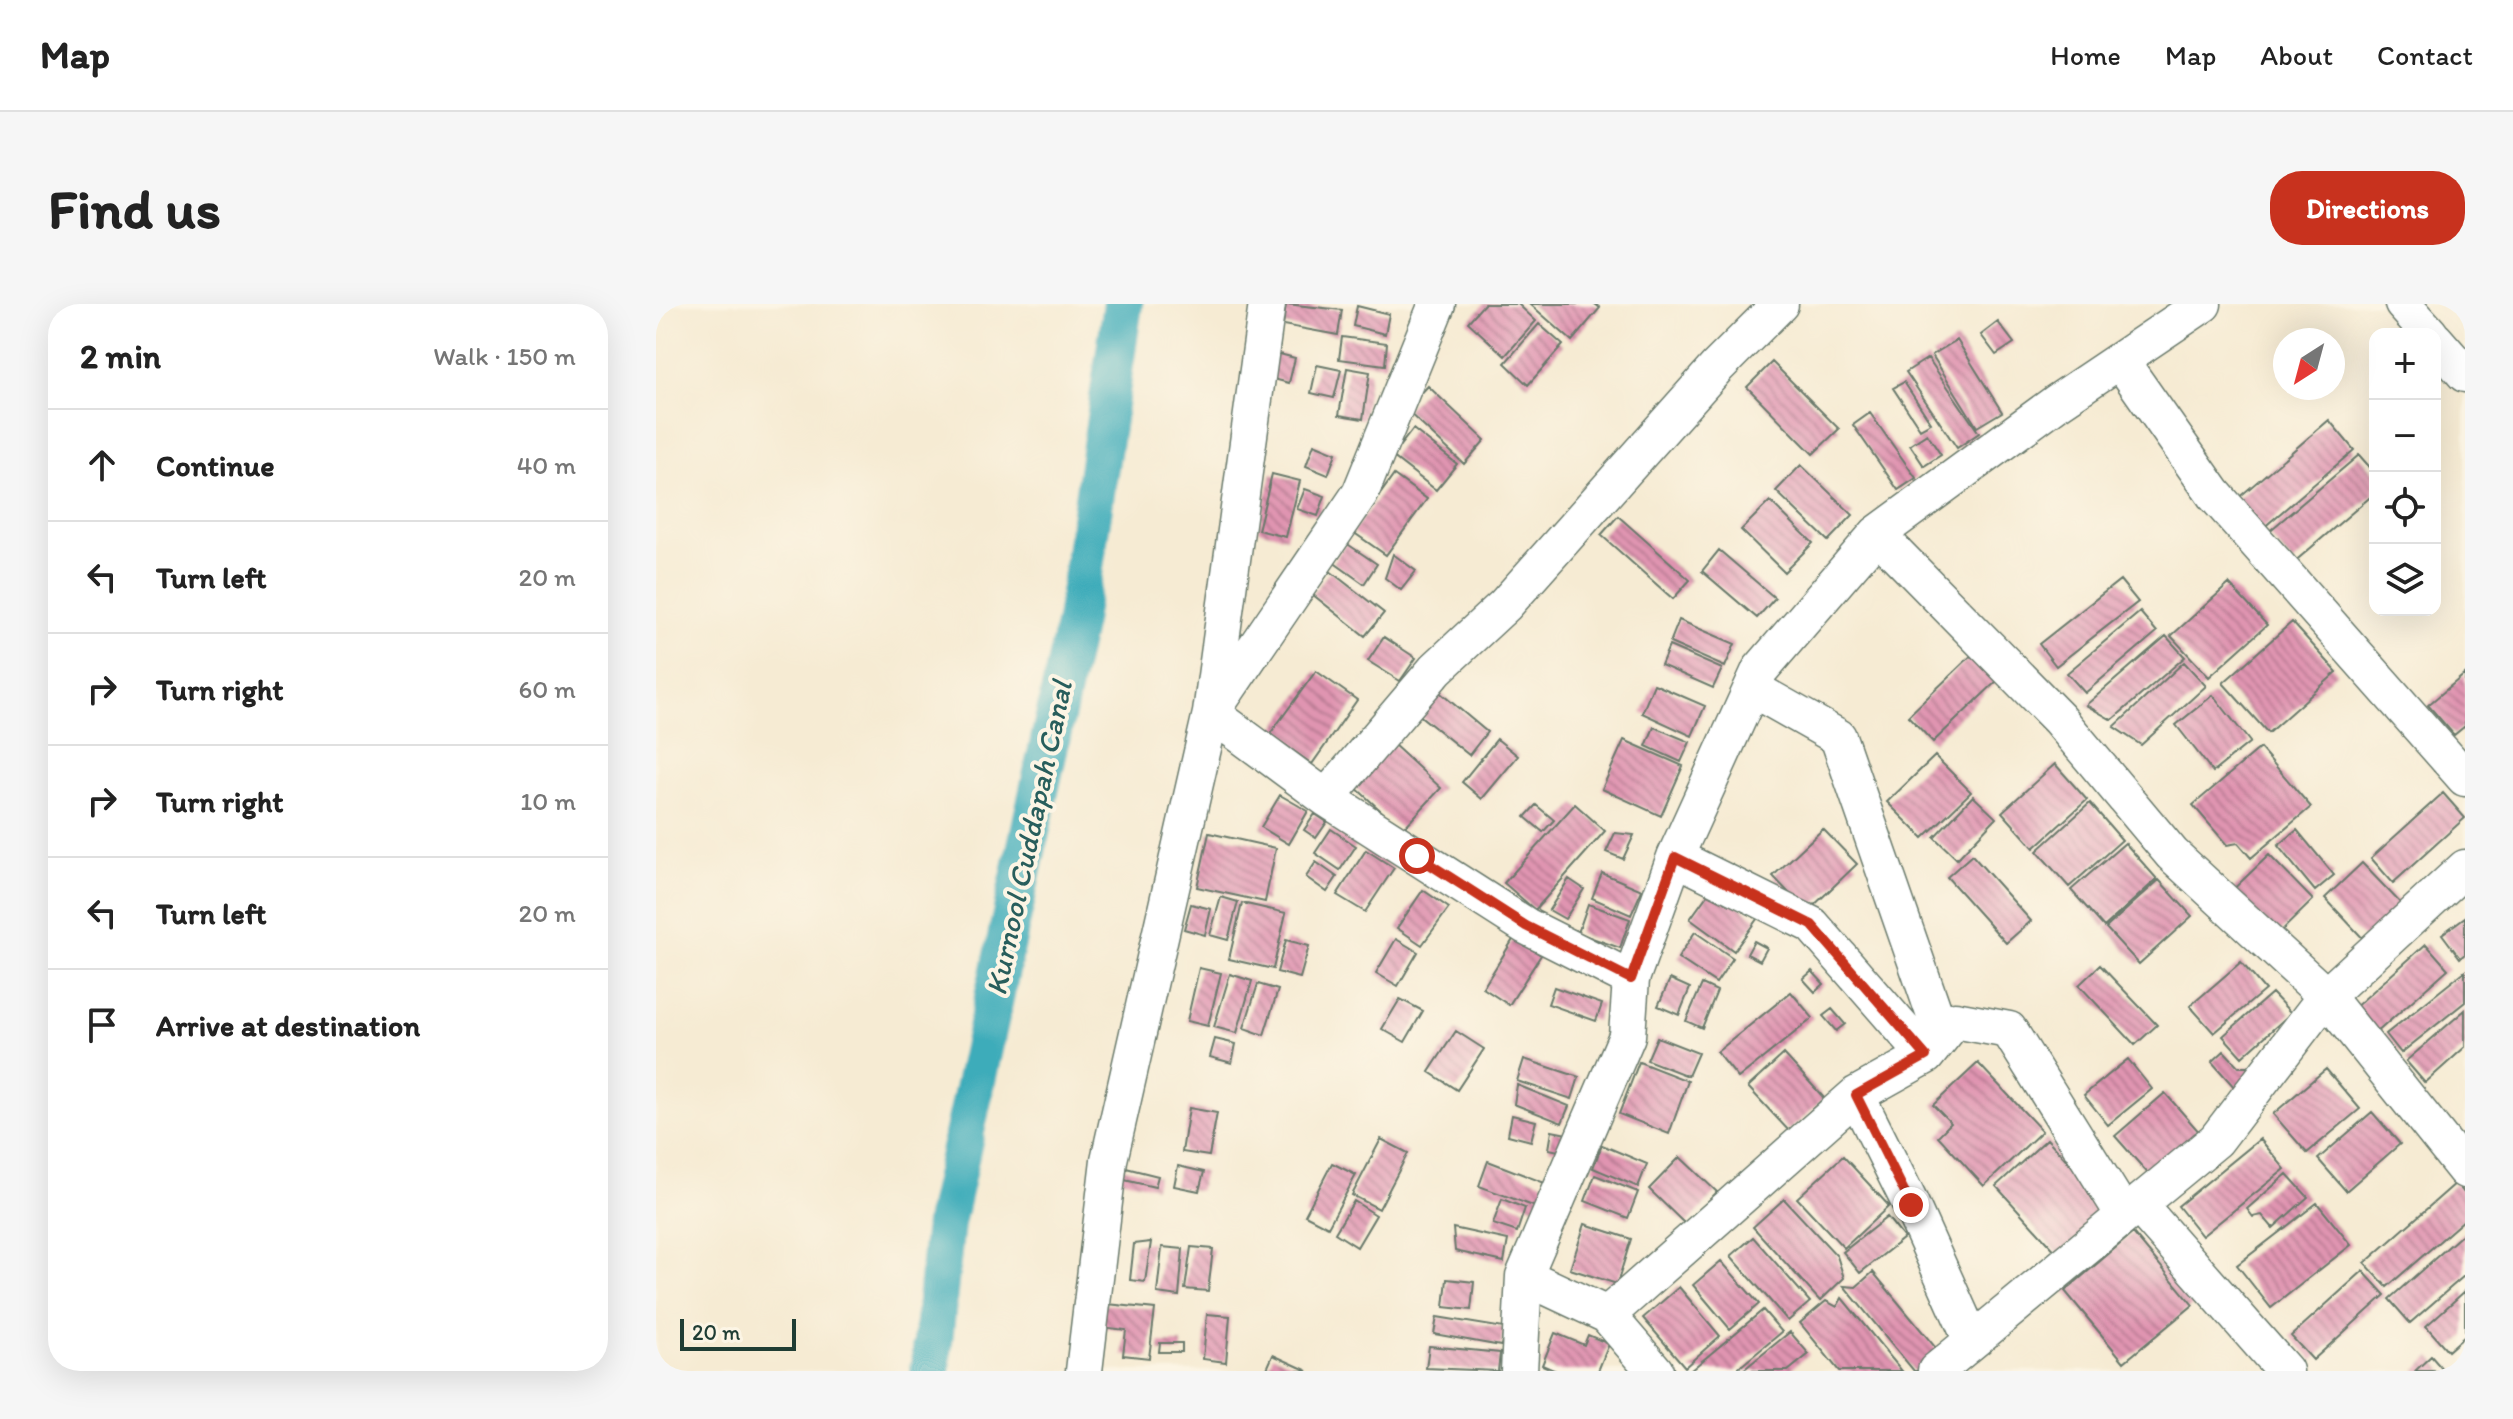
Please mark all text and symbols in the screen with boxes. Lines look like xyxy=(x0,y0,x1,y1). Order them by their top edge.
text: Map xyxy=(40,32,110,78)
text: Home xyxy=(2050,38,2121,72)
text: Map xyxy=(2165,38,2216,72)
text: About xyxy=(2260,38,2333,72)
text: Contact xyxy=(2377,38,2473,72)
button: Directions xyxy=(2270,171,2465,245)
text: Find us xyxy=(48,175,221,242)
north arrow xyxy=(2273,328,2345,400)
map controls xyxy=(2369,328,2441,616)
button: + xyxy=(2369,328,2441,400)
text: 2 min xyxy=(80,336,161,377)
text: Walk · 150 m xyxy=(433,340,576,372)
button: − xyxy=(2369,400,2441,472)
icon: ahead xyxy=(80,443,124,487)
text: Continue xyxy=(156,447,275,484)
text: 40 m xyxy=(517,449,576,481)
button: locate xyxy=(2369,472,2441,544)
button: layers xyxy=(2369,544,2441,616)
icon: left xyxy=(80,555,124,599)
text: Turn left xyxy=(156,559,267,596)
text: 20 m xyxy=(519,561,576,593)
icon: right xyxy=(80,667,124,711)
text: Turn right xyxy=(156,671,284,708)
text: 60 m xyxy=(519,673,576,705)
water label: Kurnool Cuddapah Canal xyxy=(977,675,1080,998)
icon: right xyxy=(80,779,124,823)
text: Turn right xyxy=(156,783,284,820)
text: 10 m xyxy=(520,785,576,817)
route start xyxy=(1399,838,1435,874)
icon: left xyxy=(80,891,124,935)
text: Turn left xyxy=(156,895,267,932)
text: 20 m xyxy=(519,897,576,929)
icon: arrive xyxy=(80,1003,124,1047)
text: Arrive at destination xyxy=(156,1007,420,1044)
route end xyxy=(1893,1187,1929,1223)
scale bar xyxy=(680,1315,796,1351)
text: 20 m xyxy=(692,1319,741,1346)

